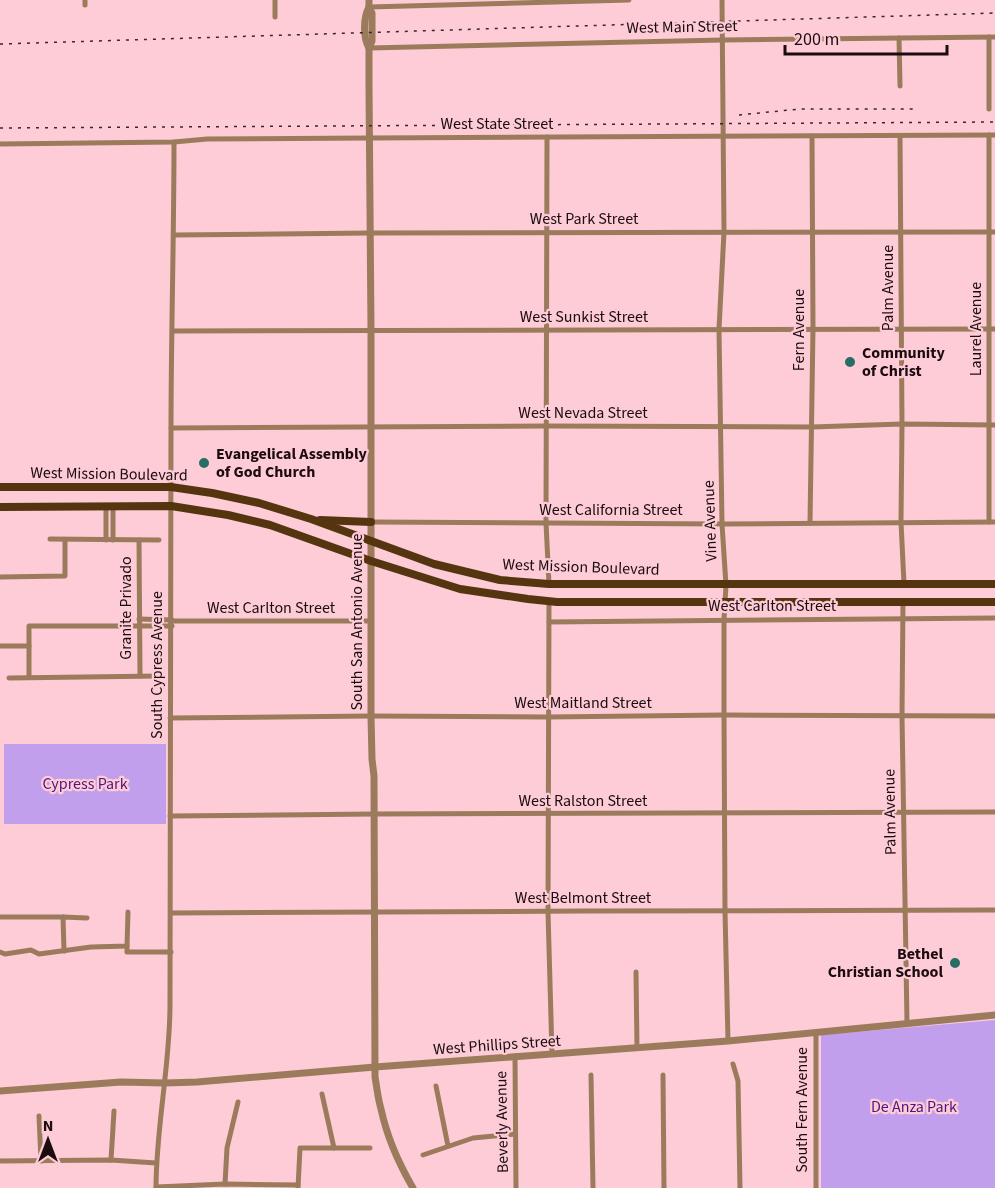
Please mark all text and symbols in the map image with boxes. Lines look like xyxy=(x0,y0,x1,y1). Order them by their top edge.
street label: West Main Street xyxy=(626,15,738,39)
scale bar xyxy=(785,18,947,56)
text: 200 m xyxy=(794,27,839,52)
street label: West State Street xyxy=(441,113,554,135)
street label: West Park Street xyxy=(530,208,639,230)
street label: Palm Avenue xyxy=(877,245,899,331)
street label: Laurel Avenue xyxy=(965,282,987,376)
street label: Fern Avenue xyxy=(788,289,810,371)
street label: West Sunkist Street xyxy=(520,306,649,328)
place label: Community of Christ xyxy=(862,342,945,382)
marker: Community of Christ xyxy=(843,355,857,369)
street label: West Nevada Street xyxy=(518,402,648,424)
place label: Evangelical Assembly of God Church xyxy=(216,443,368,483)
marker: Evangelical Assembly of God Church xyxy=(197,456,211,470)
street label: West Mission Boulevard xyxy=(30,462,188,486)
street label: Vine Avenue xyxy=(698,480,722,562)
street label: West California Street xyxy=(539,499,683,521)
street label: South San Antonio Avenue xyxy=(346,533,368,710)
street label: West Mission Boulevard xyxy=(502,553,660,581)
street label: Granite Privado xyxy=(115,556,137,660)
street label: South Cypress Avenue xyxy=(146,591,168,739)
street label: West Carlton Street xyxy=(708,595,837,617)
street label: West Carlton Street xyxy=(207,597,336,619)
street label: West Maitland Street xyxy=(514,692,652,714)
street label: Palm Avenue xyxy=(878,769,902,855)
park label: Cypress Park xyxy=(42,773,128,795)
street label: West Ralston Street xyxy=(519,790,648,812)
street label: West Belmont Street xyxy=(515,887,652,909)
place label: Bethel Christian School xyxy=(828,943,943,983)
marker: Bethel Christian School xyxy=(948,956,962,970)
street label: West Phillips Street xyxy=(432,1030,562,1060)
street label: South Fern Avenue xyxy=(791,1047,813,1173)
street label: Beverly Avenue xyxy=(490,1071,514,1173)
park label: De Anza Park xyxy=(871,1096,957,1118)
north arrow xyxy=(18,1110,78,1170)
text: N xyxy=(43,1115,53,1137)

